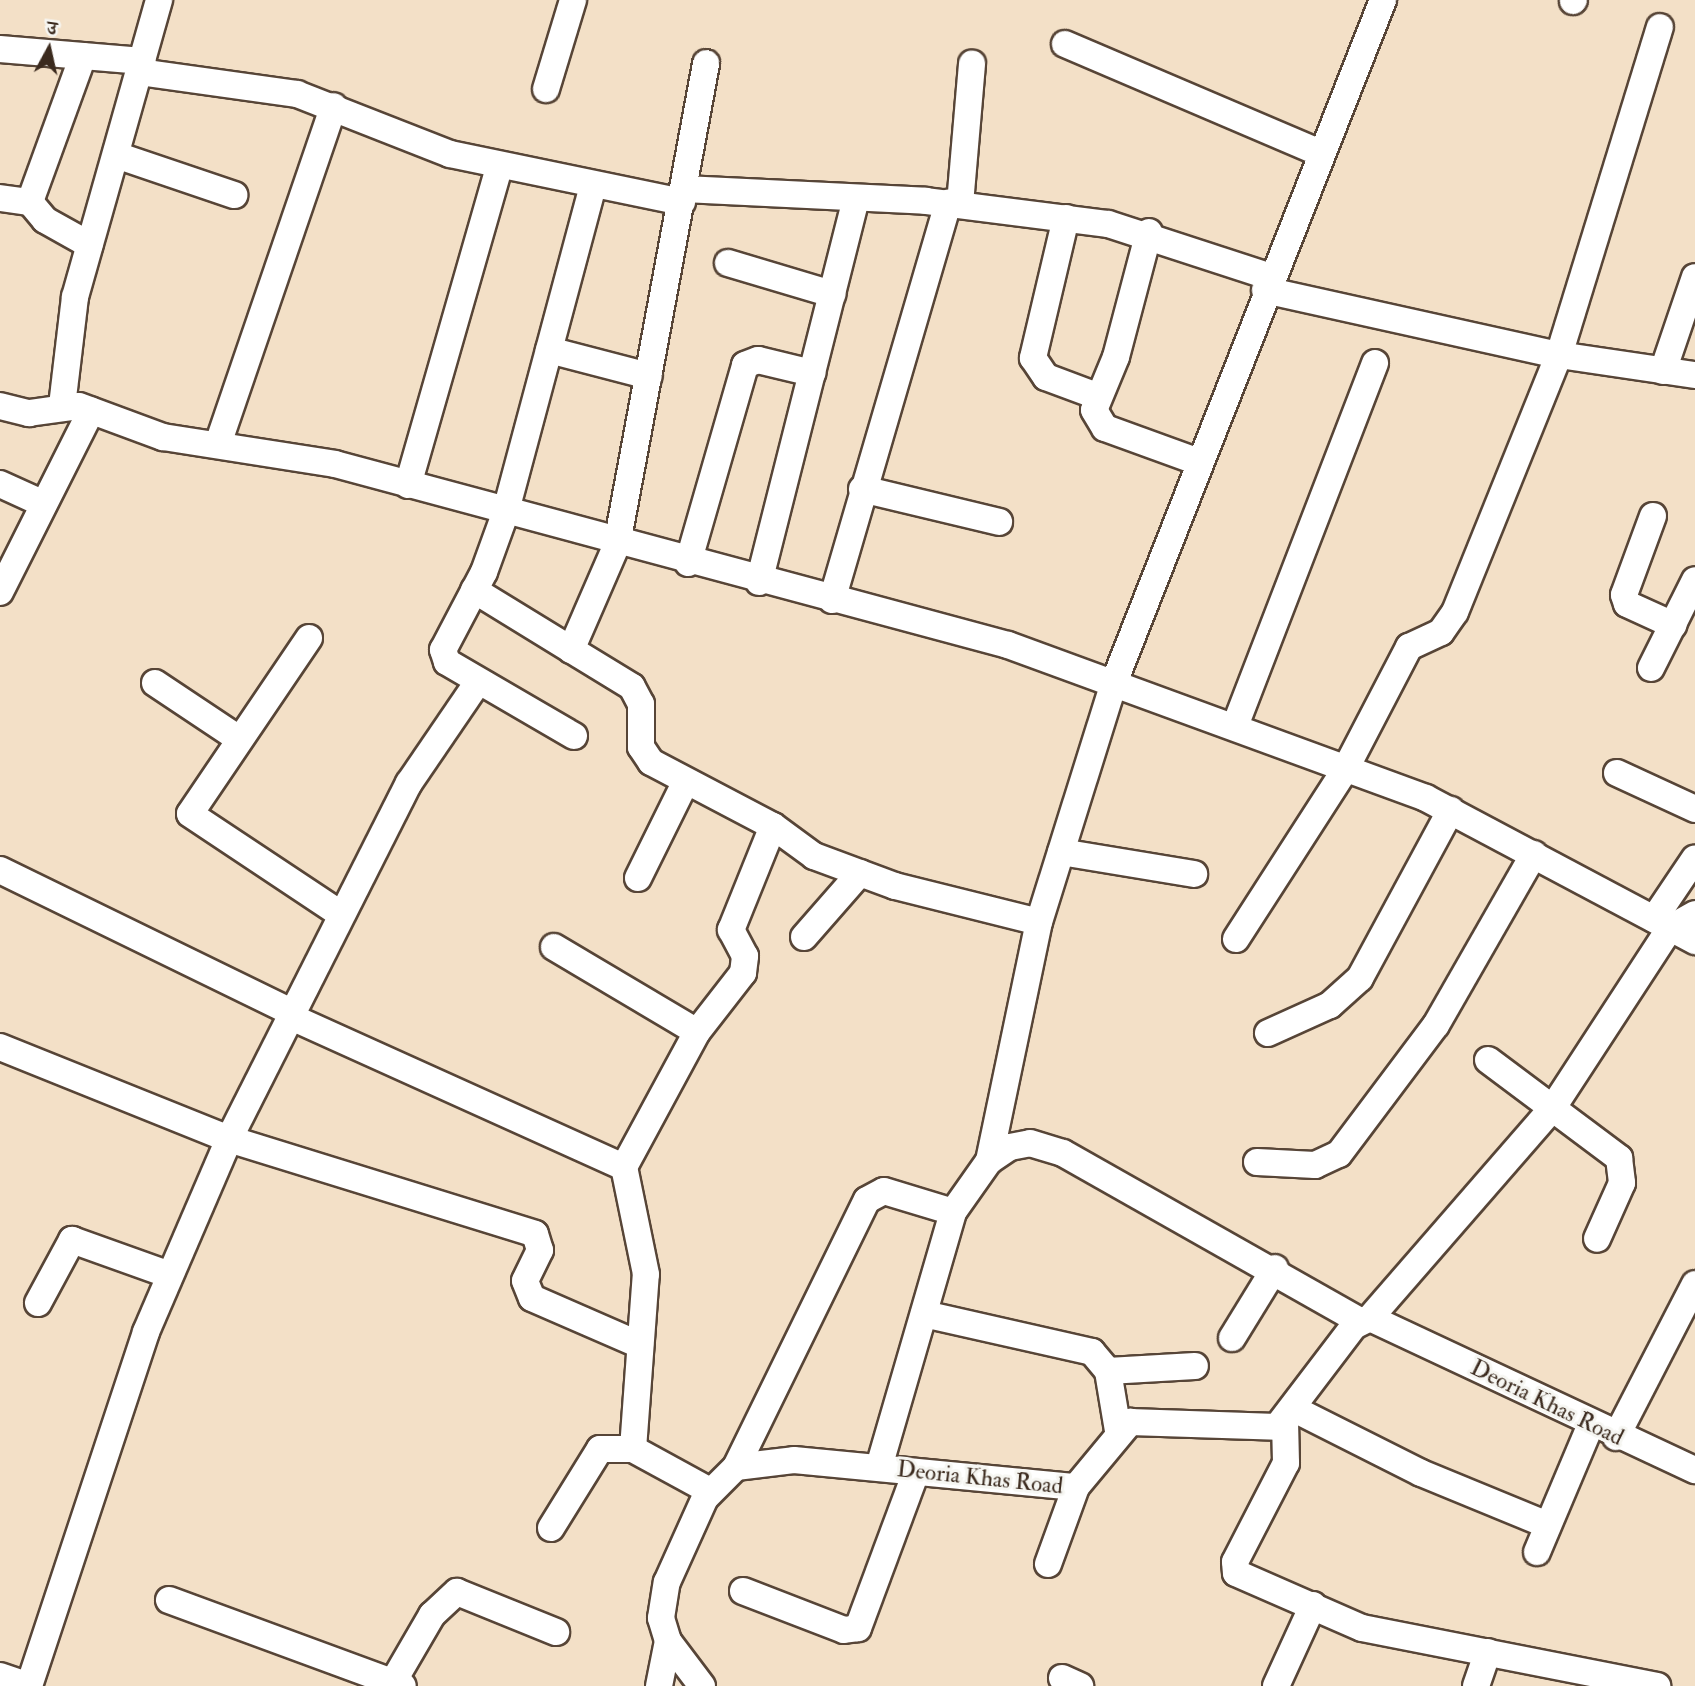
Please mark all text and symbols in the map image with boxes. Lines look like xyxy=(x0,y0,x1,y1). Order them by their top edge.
north arrow xyxy=(14,14,84,84)
text: उ xyxy=(45,16,58,41)
street label: Deoria Khas Road xyxy=(1466,1354,1628,1452)
street label: Deoria Khas Road xyxy=(896,1456,1064,1500)

